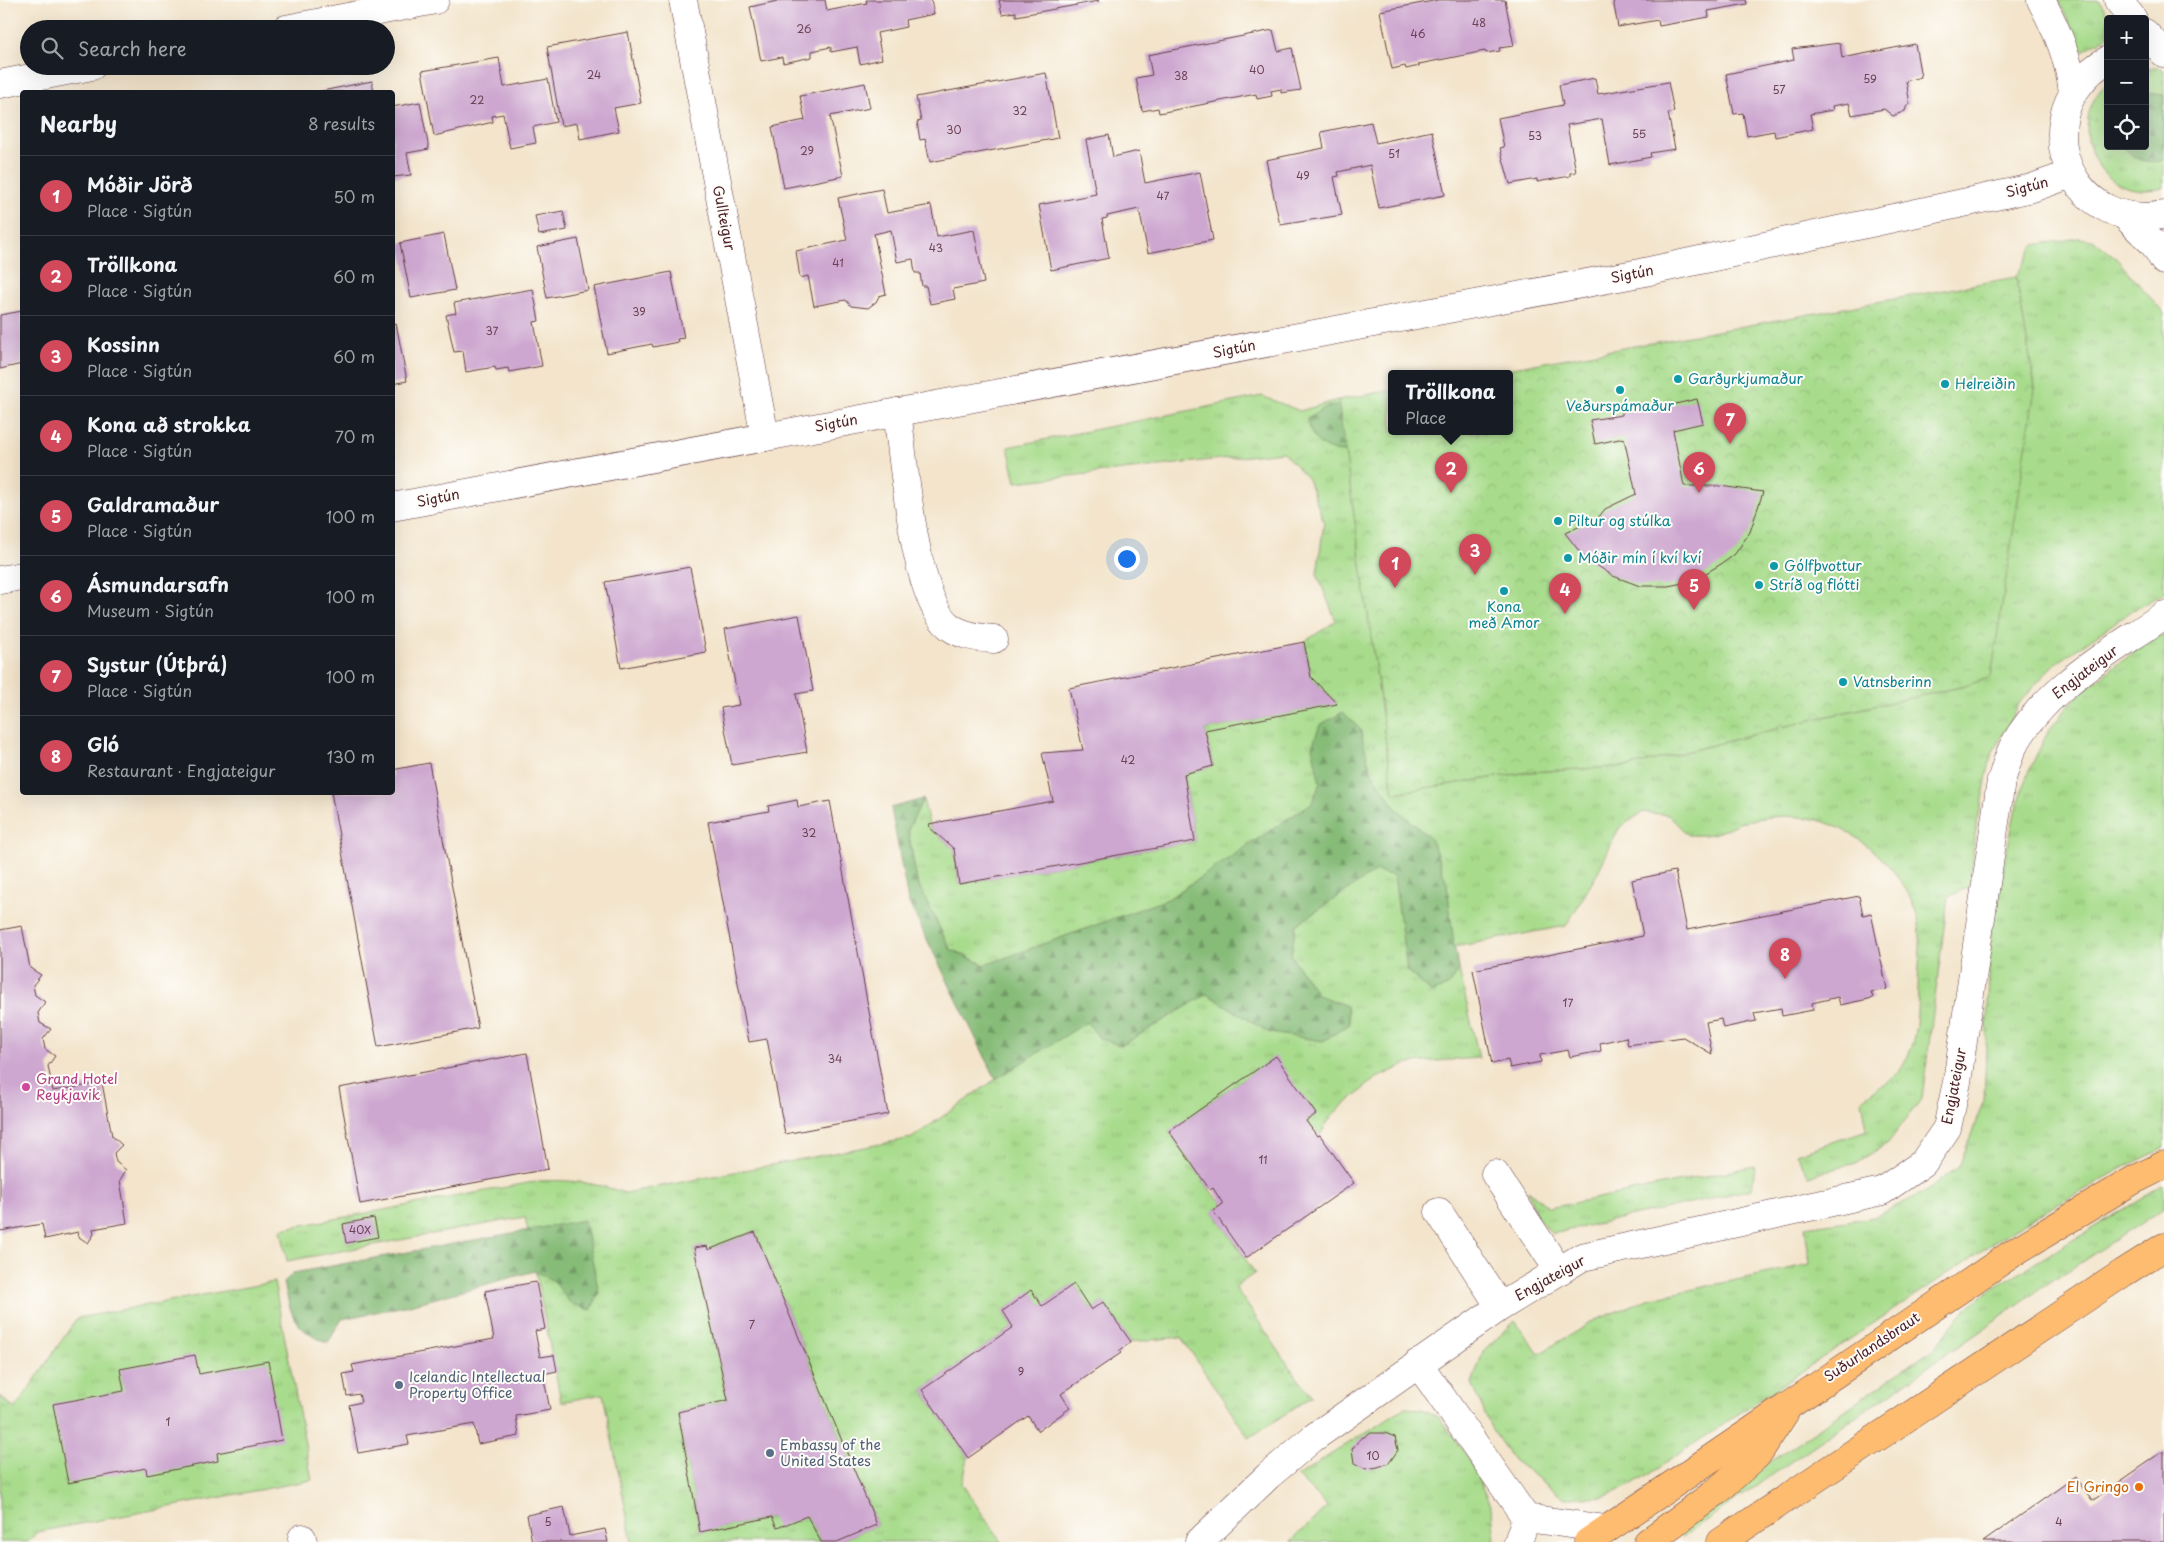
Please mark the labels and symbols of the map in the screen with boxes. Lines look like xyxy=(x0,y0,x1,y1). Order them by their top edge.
house number: 48 xyxy=(1472,14,1486,31)
house number: 26 xyxy=(796,20,812,37)
house number: 46 xyxy=(1411,25,1426,42)
house number: 40 xyxy=(1249,61,1265,78)
house number: 24 xyxy=(587,66,601,83)
house number: 38 xyxy=(1174,67,1188,84)
house number: 59 xyxy=(1863,70,1877,87)
house number: 57 xyxy=(1772,81,1786,98)
house number: 22 xyxy=(470,91,484,108)
house number: 32 xyxy=(1013,102,1028,119)
house number: 30 xyxy=(946,121,962,138)
house number: 55 xyxy=(1632,125,1646,142)
house number: 53 xyxy=(1528,127,1542,144)
house number: 29 xyxy=(800,142,814,159)
house number: 51 xyxy=(1388,145,1400,162)
house number: 49 xyxy=(1296,167,1310,184)
street label: Sigtún xyxy=(2003,171,2051,202)
street label: Gullteigur xyxy=(708,183,741,253)
house number: 47 xyxy=(1157,187,1170,204)
house number: 43 xyxy=(929,239,943,256)
house number: 41 xyxy=(832,254,844,271)
street label: Sigtún xyxy=(1609,259,1655,288)
house number: 39 xyxy=(632,303,646,320)
house number: 37 xyxy=(486,322,499,339)
street label: Sigtún xyxy=(1211,334,1257,363)
place label: Garðyrkjumaður xyxy=(1688,368,1804,389)
marker: Garðyrkjumaður xyxy=(1672,373,1684,385)
place label: Helreiðin xyxy=(1955,373,2016,394)
marker: Helreiðin xyxy=(1939,378,1951,390)
marker: Veðurspámaður xyxy=(1614,384,1626,396)
place label: Veðurspámaður xyxy=(1566,395,1674,416)
pin: 7 xyxy=(1714,403,1746,444)
street label: Sigtún xyxy=(813,408,859,437)
pin: 2 xyxy=(1435,452,1467,493)
pin: 6 xyxy=(1683,452,1715,493)
street label: Sigtún xyxy=(415,483,461,512)
place label: Piltur og stúlka xyxy=(1568,510,1671,531)
marker: Piltur og stúlka xyxy=(1552,515,1564,527)
pin: 3 xyxy=(1459,534,1491,575)
your location xyxy=(1114,546,1140,572)
pin: 1 xyxy=(1379,547,1411,588)
place label: Móðir mín í kví kví xyxy=(1578,547,1702,568)
marker: Móðir mín í kví kví xyxy=(1562,552,1574,564)
place label: Gólfþvottur xyxy=(1784,555,1862,576)
marker: Gólfþvottur xyxy=(1768,560,1780,572)
pin: 5 xyxy=(1678,569,1710,610)
pin: 4 xyxy=(1549,573,1581,614)
place label: Stríð og flótti xyxy=(1769,574,1859,595)
marker: Stríð og flótti xyxy=(1753,579,1765,591)
marker: Kona með Amor xyxy=(1498,585,1510,597)
place label: Kona með Amor xyxy=(1468,596,1540,633)
street label: Engjateigur xyxy=(2047,639,2122,703)
place label: Vatnsberinn xyxy=(1853,671,1932,692)
marker: Vatnsberinn xyxy=(1837,676,1849,688)
house number: 42 xyxy=(1121,751,1136,768)
house number: 32 xyxy=(802,824,817,841)
pin: 8 xyxy=(1769,938,1801,979)
house number: 17 xyxy=(1563,994,1574,1011)
street label: Engjateigur xyxy=(1936,1045,1971,1126)
house number: 34 xyxy=(828,1050,842,1067)
place label: Grand Hotel Reykjavik xyxy=(36,1068,118,1105)
marker: Grand Hotel Reykjavik xyxy=(20,1081,32,1093)
house number: 11 xyxy=(1258,1151,1268,1168)
house number: 40X xyxy=(349,1221,371,1238)
street label: Engjateigur xyxy=(1511,1249,1589,1306)
street label: Suðurlandsbraut xyxy=(1820,1306,1924,1387)
house number: 7 xyxy=(749,1316,755,1333)
house number: 9 xyxy=(1018,1363,1024,1380)
place label: Icelandic Intellectual Property Office xyxy=(409,1366,546,1403)
marker: Icelandic Intellectual Property Office xyxy=(393,1379,405,1391)
house number: 1 xyxy=(166,1413,171,1430)
place label: Embassy of the United States xyxy=(780,1434,881,1471)
marker: Embassy of the United States xyxy=(764,1447,776,1459)
house number: 10 xyxy=(1367,1447,1379,1464)
place label: El Gringo xyxy=(2067,1476,2129,1497)
marker: El Gringo xyxy=(2133,1481,2145,1493)
house number: 5 xyxy=(544,1513,552,1530)
house number: 4 xyxy=(2055,1513,2063,1530)

